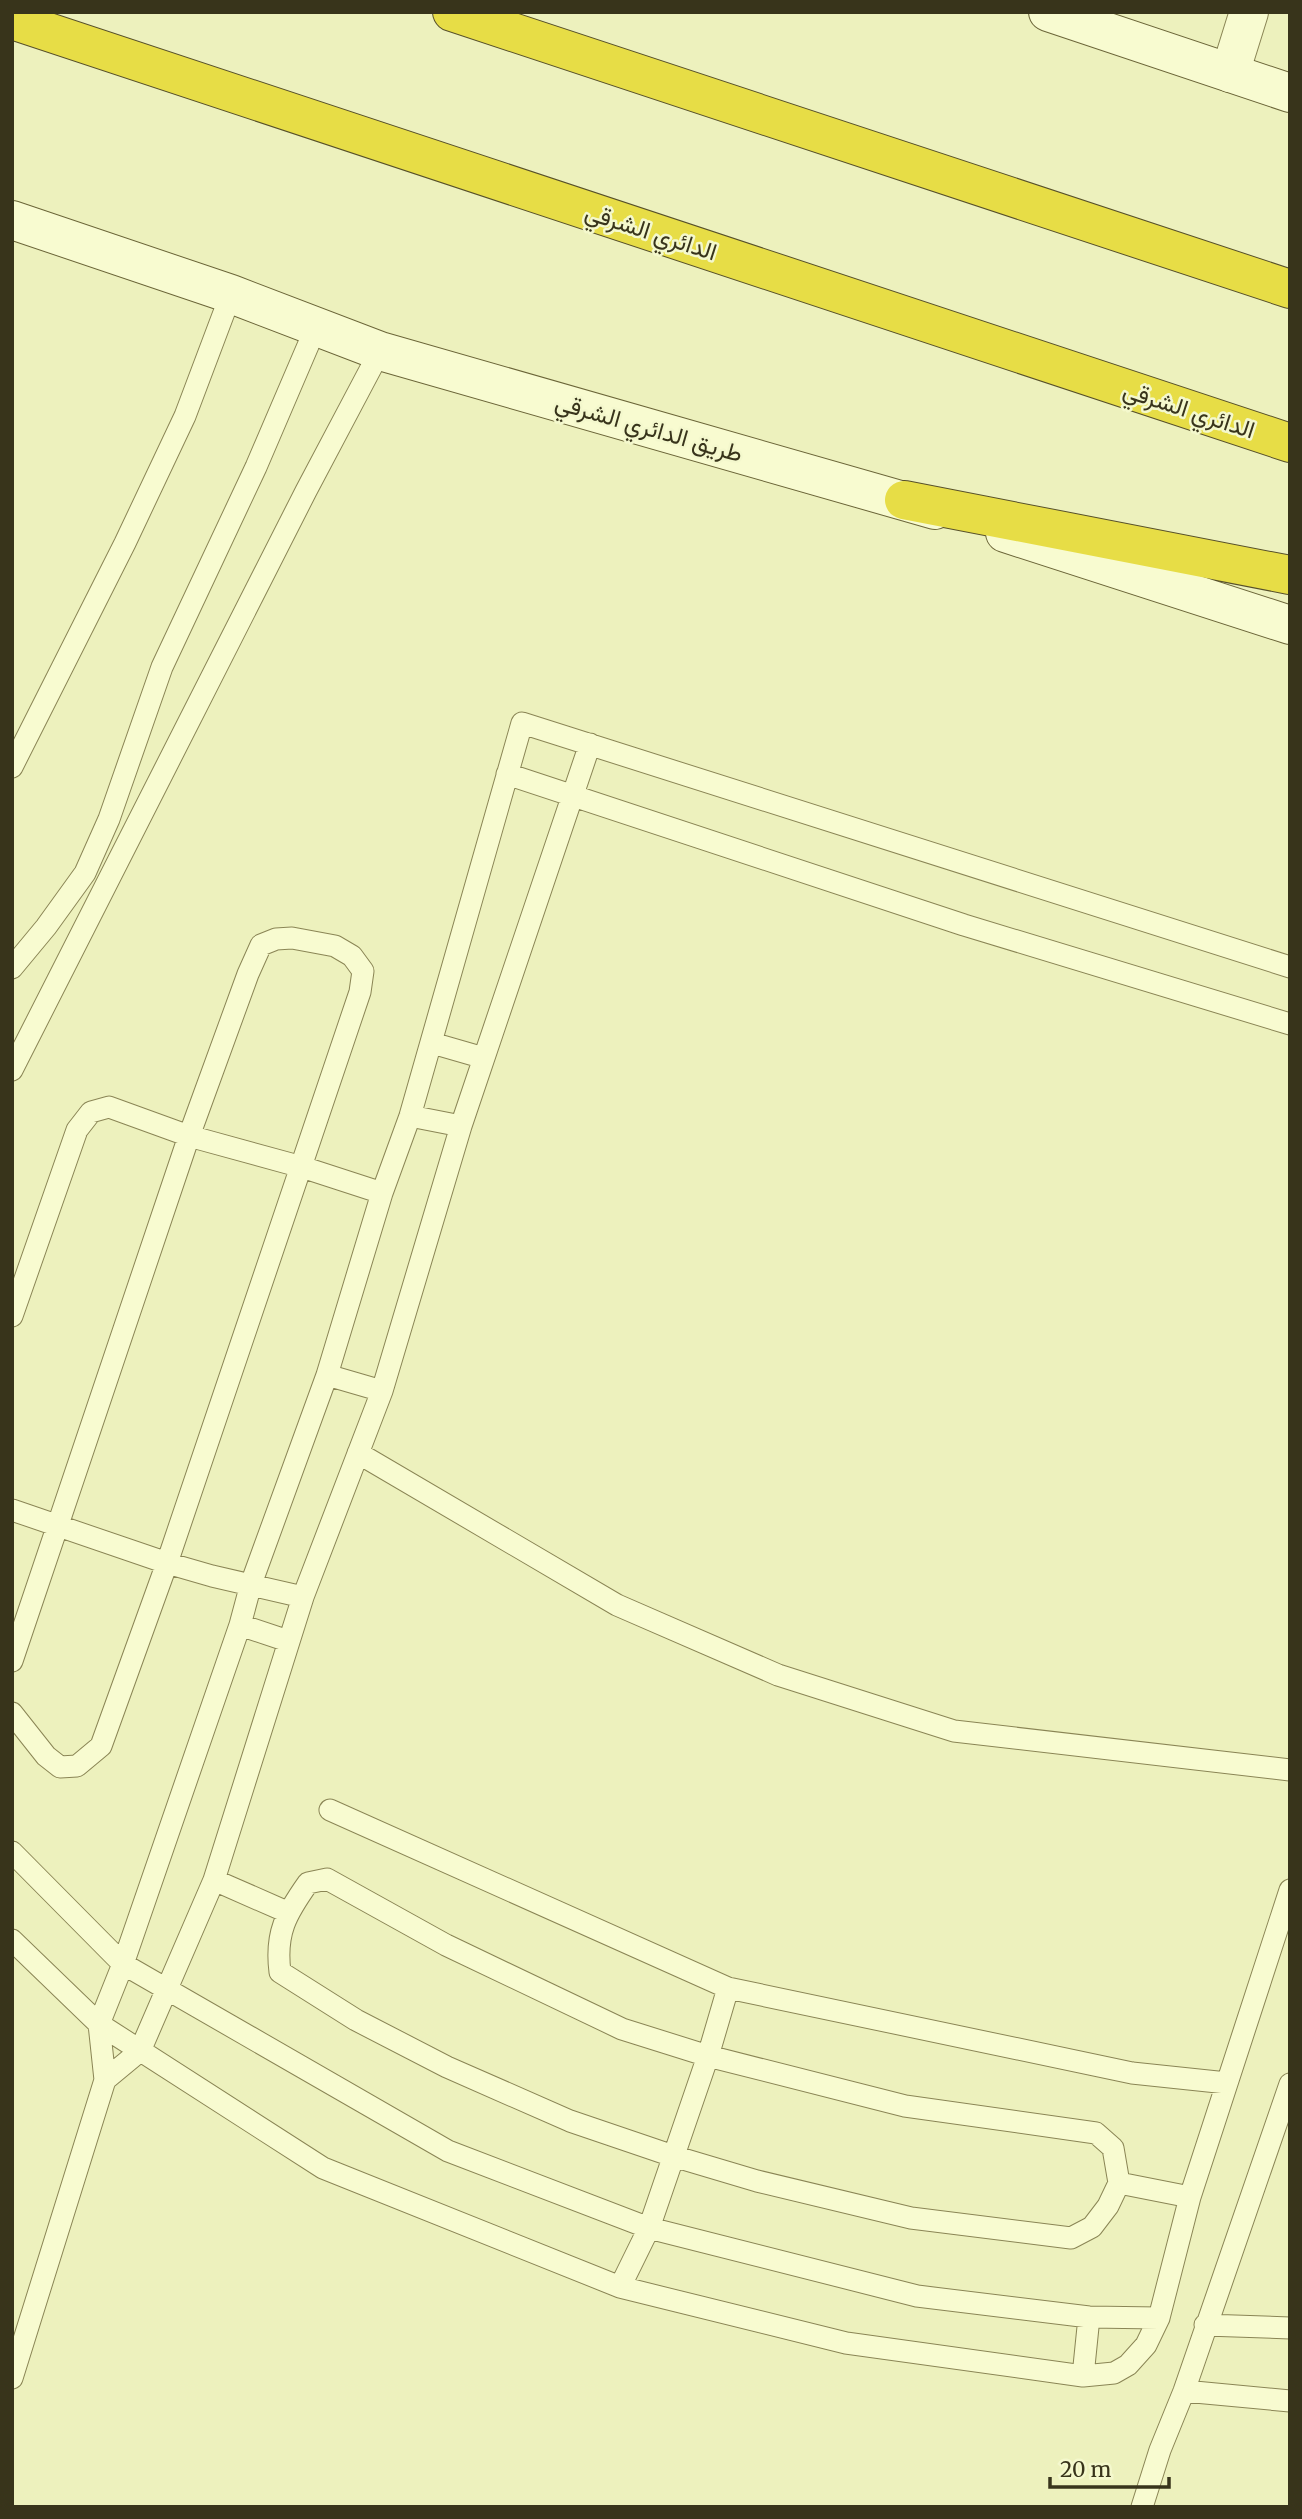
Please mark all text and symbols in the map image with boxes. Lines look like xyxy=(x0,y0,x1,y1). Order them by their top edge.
street label: الدائري الشرقي xyxy=(580,196,721,271)
street label: الدائري الشرقي xyxy=(1118,374,1259,449)
street label: طريق الدائري الشرقي xyxy=(551,386,746,473)
scale bar xyxy=(1050,2446,1169,2490)
text: 20 m xyxy=(1060,2456,1112,2483)

